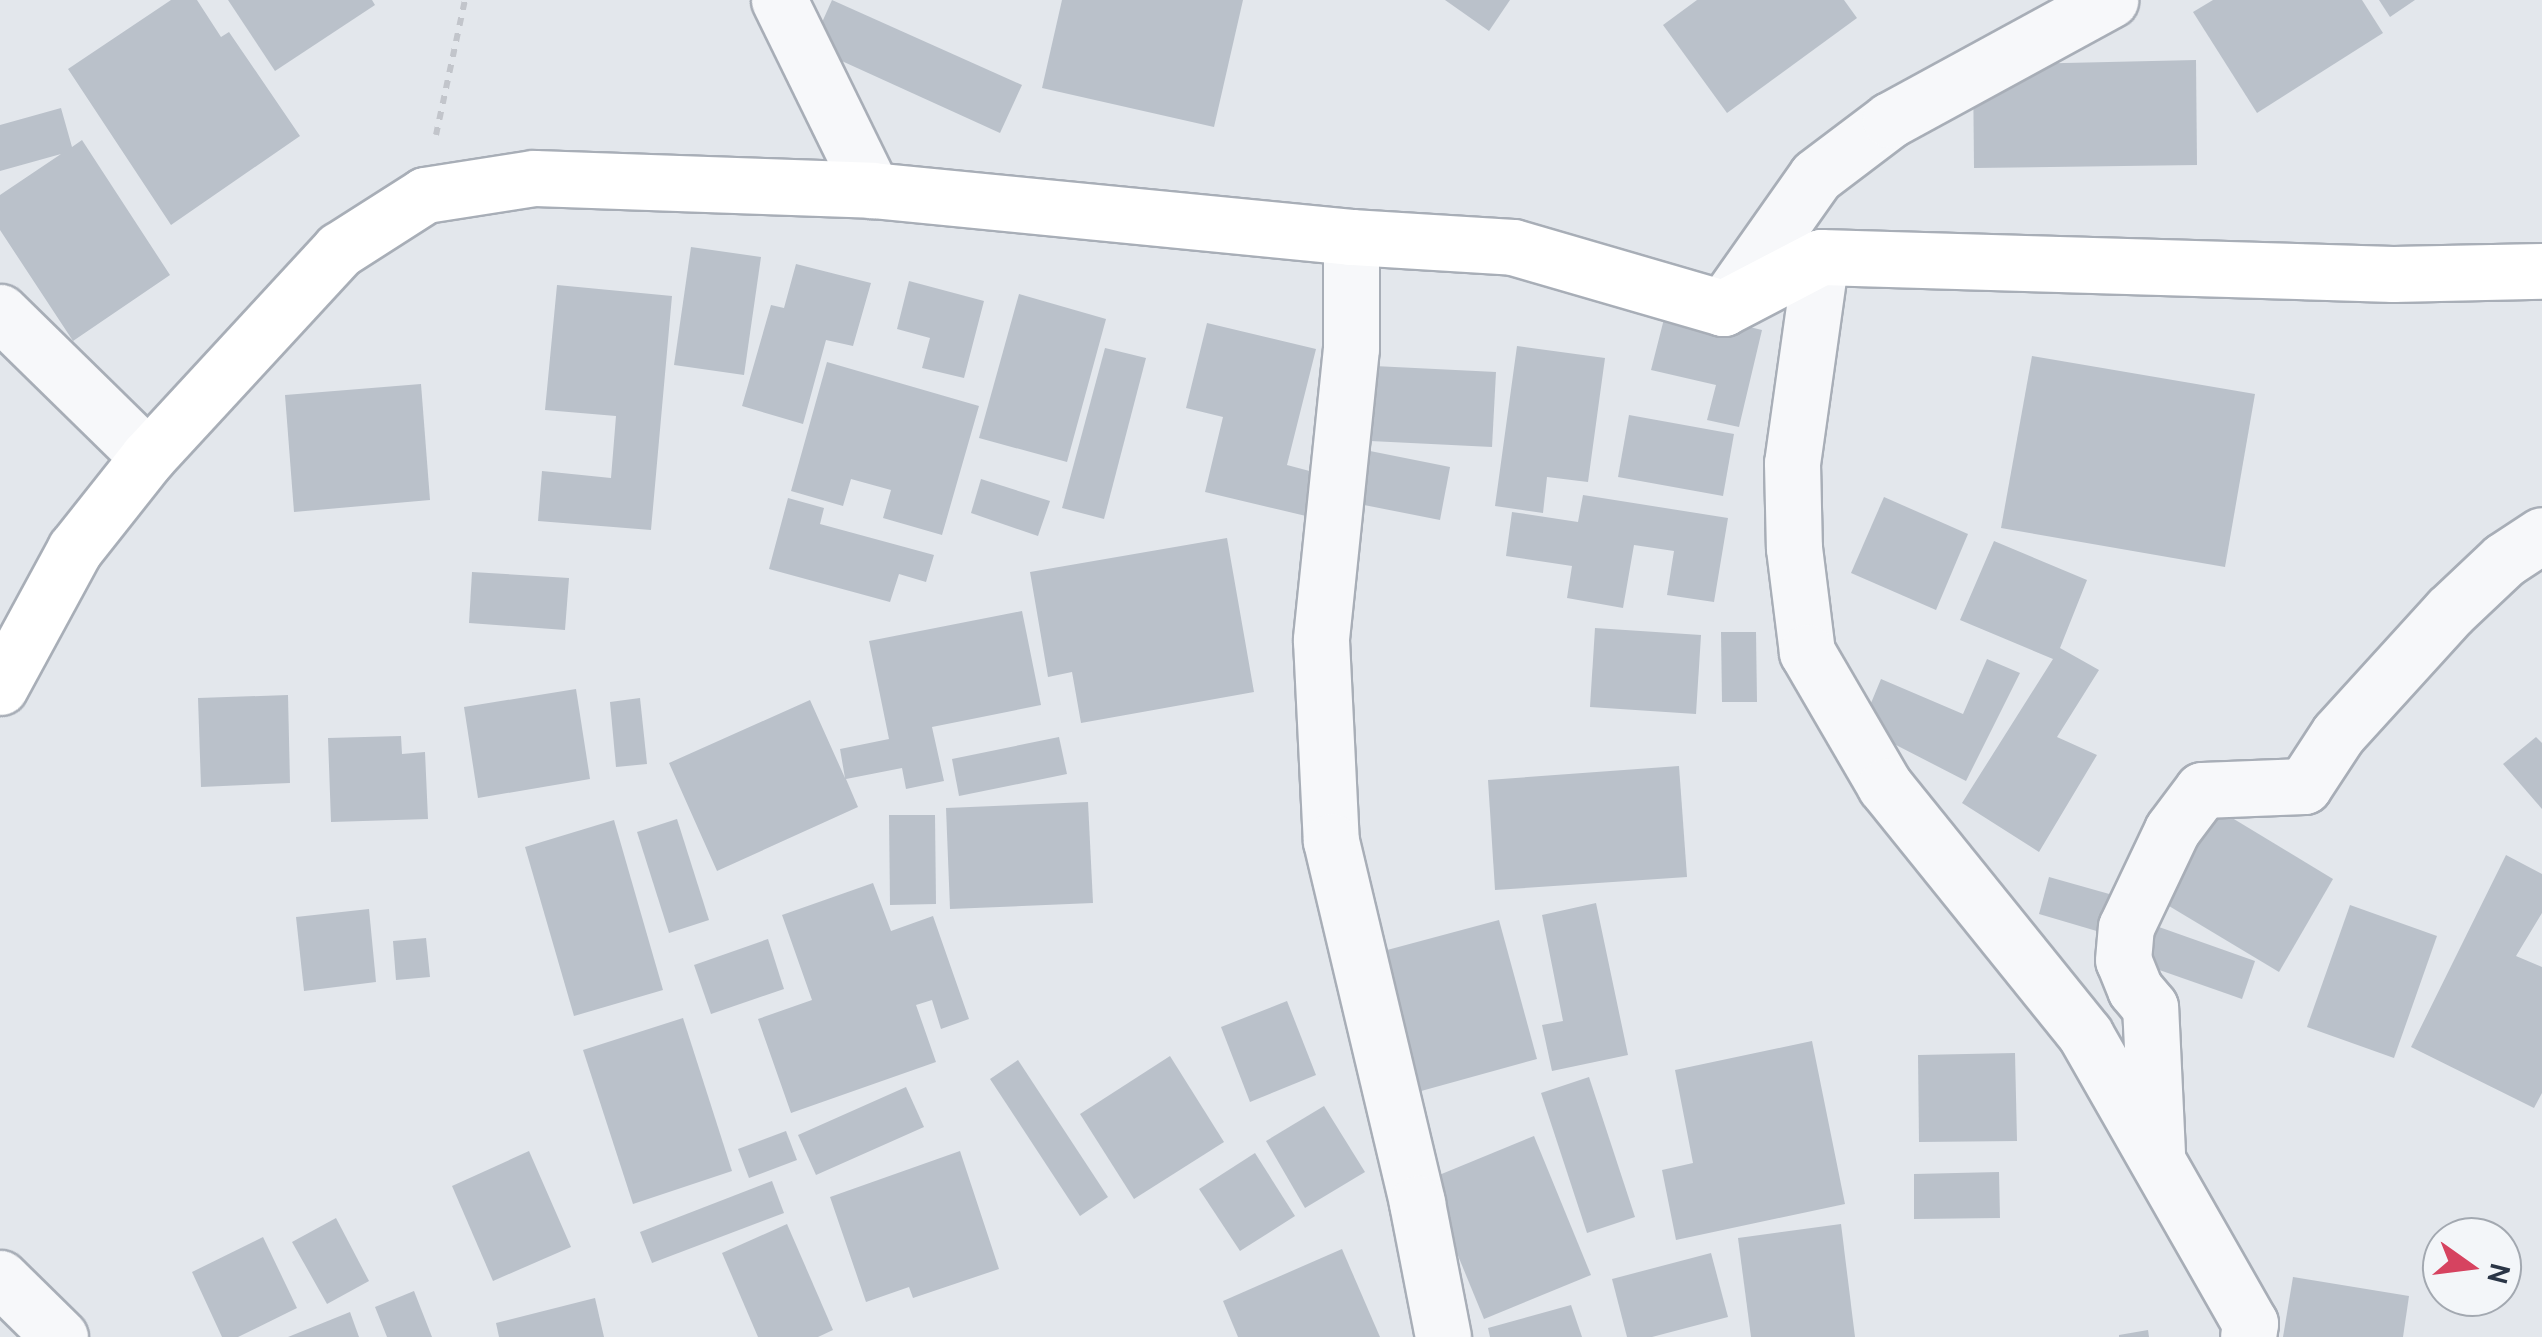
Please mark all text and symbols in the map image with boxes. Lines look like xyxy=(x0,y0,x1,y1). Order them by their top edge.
north arrow xyxy=(2422,1217,2522,1317)
text: N xyxy=(2480,1260,2518,1287)

